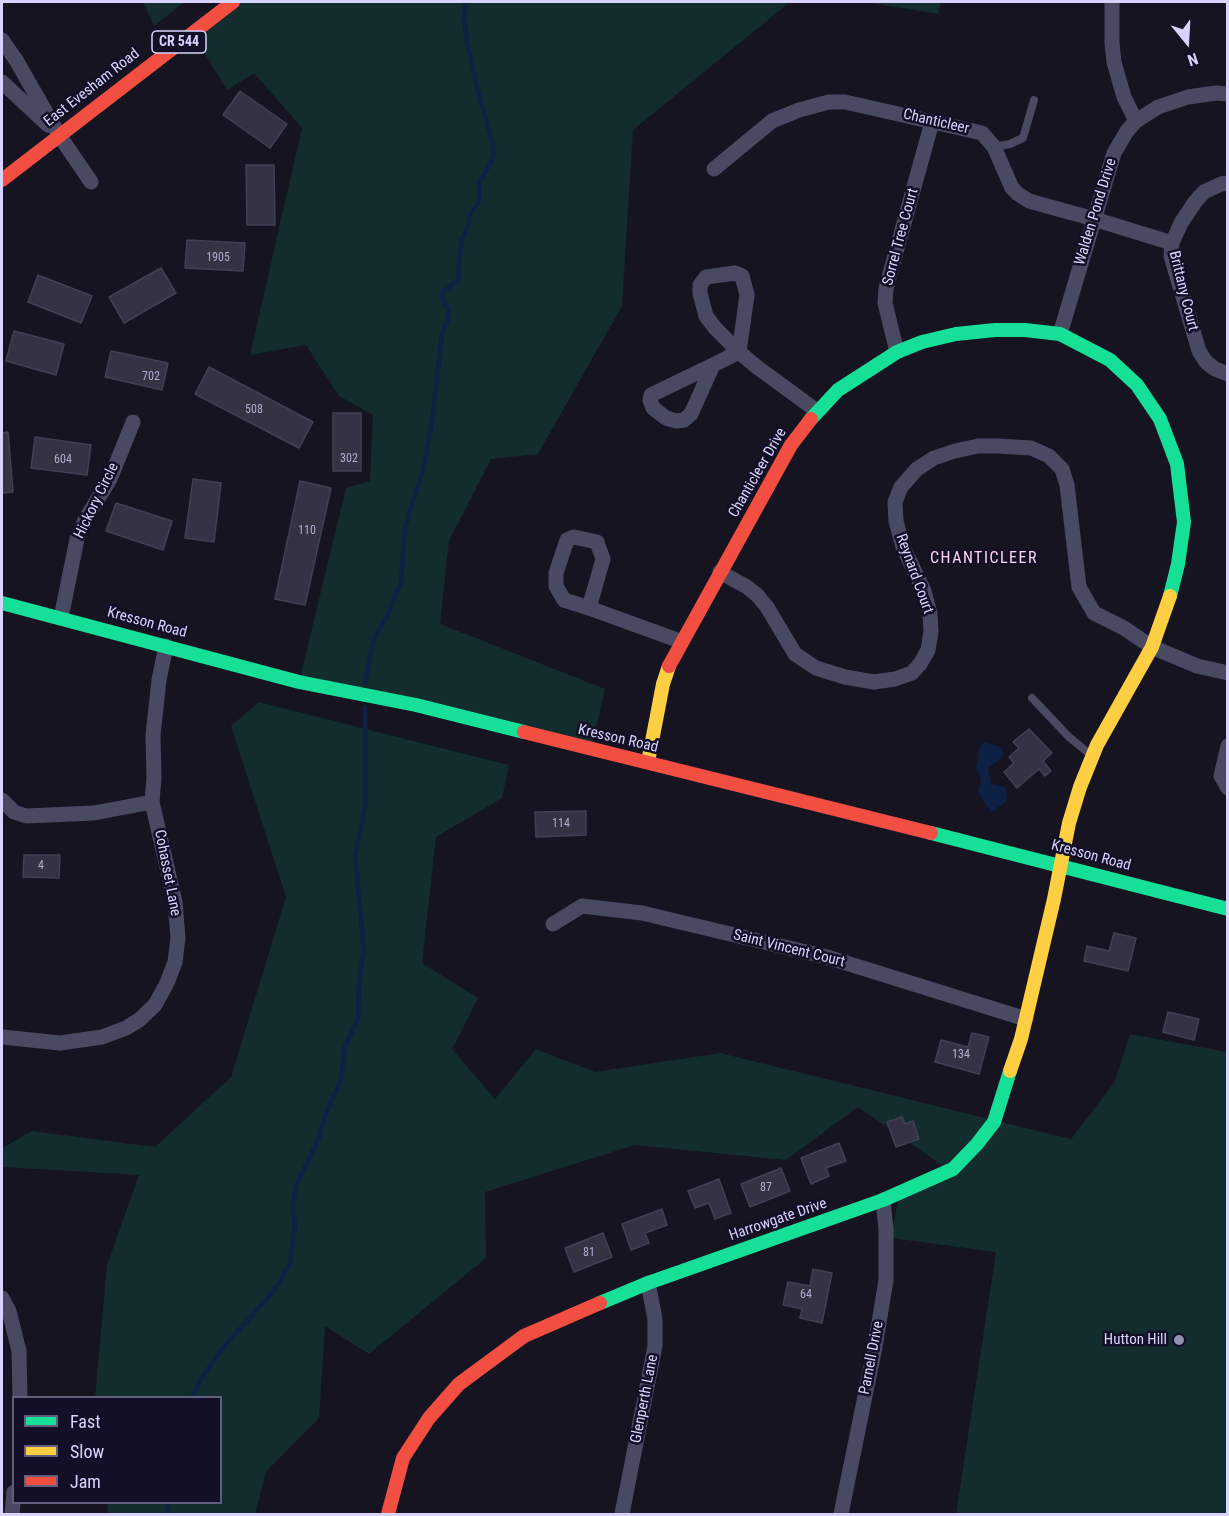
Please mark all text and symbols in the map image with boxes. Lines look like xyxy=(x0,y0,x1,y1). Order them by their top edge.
north arrow xyxy=(1157,12,1217,72)
road number: CR 544 xyxy=(152,31,206,53)
street label: East Evesham Road xyxy=(41,45,143,131)
text: N xyxy=(1185,49,1200,70)
street label: Chanticleer xyxy=(901,106,971,138)
street label: Walden Pond Drive xyxy=(1071,156,1121,268)
street label: Sorrel Tree Court xyxy=(879,186,923,288)
street label: Brittany Court xyxy=(1164,249,1202,333)
house number: 1905 xyxy=(206,251,230,265)
house number: 702 xyxy=(142,370,160,384)
house number: 508 xyxy=(245,403,263,417)
street label: Chanticleer Drive xyxy=(725,425,791,521)
house number: 302 xyxy=(340,452,358,466)
house number: 604 xyxy=(54,453,72,467)
street label: Hickory Circle xyxy=(71,460,123,542)
house number: 110 xyxy=(298,524,316,538)
street label: Reynard Court xyxy=(891,532,937,616)
district label: CHANTICLEER xyxy=(930,549,1038,569)
street label: Kresson Road xyxy=(105,604,189,642)
street label: Kresson Road xyxy=(576,721,660,757)
house number: 114 xyxy=(552,817,570,831)
street label: Cohasset Lane xyxy=(150,828,184,918)
street label: Kresson Road xyxy=(1049,837,1133,875)
house number: 4 xyxy=(38,859,44,873)
street label: Saint Vincent Court xyxy=(731,926,847,972)
house number: 134 xyxy=(952,1048,970,1062)
house number: 87 xyxy=(760,1181,772,1195)
street label: Harrowgate Drive xyxy=(727,1195,829,1245)
house number: 81 xyxy=(583,1246,595,1260)
house number: 64 xyxy=(800,1288,812,1302)
street label: Parnell Drive xyxy=(856,1320,888,1396)
place label: Hutton Hill xyxy=(1104,1331,1167,1349)
marker: Hutton Hill xyxy=(1172,1333,1186,1347)
street label: Glenperth Lane xyxy=(628,1353,662,1445)
legend xyxy=(12,1396,222,1504)
text: Fast xyxy=(70,1411,101,1432)
text: Slow xyxy=(70,1441,104,1462)
text: Jam xyxy=(70,1471,101,1492)

